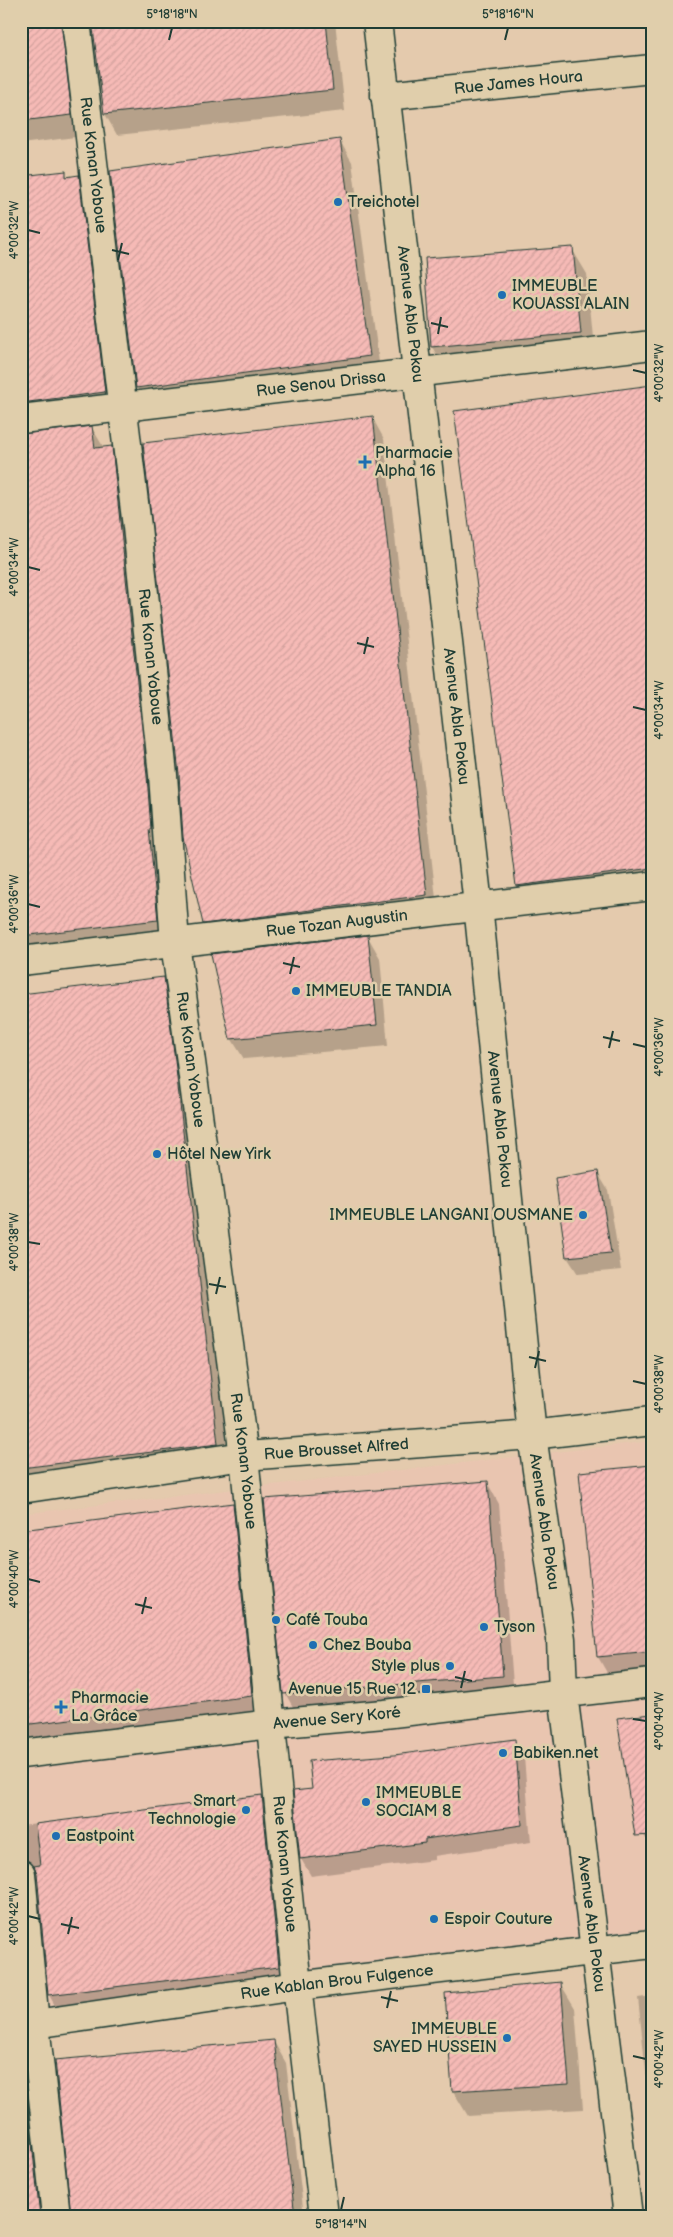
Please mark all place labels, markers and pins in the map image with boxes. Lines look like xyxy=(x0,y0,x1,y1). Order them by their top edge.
place label: Treichotel xyxy=(348,193,419,212)
marker: Treichotel xyxy=(332,196,344,208)
place label: IMMEUBLE KOUASSI ALAIN xyxy=(512,277,630,314)
marker: IMMEUBLE KOUASSI ALAIN xyxy=(496,289,508,301)
place label: Pharmacie Alpha 16 xyxy=(375,444,453,481)
marker: Pharmacie Alpha 16 xyxy=(359,456,371,468)
place label: IMMEUBLE TANDIA xyxy=(306,982,452,1001)
marker: IMMEUBLE TANDIA xyxy=(290,985,302,997)
place label: Hôtel New Yirk xyxy=(167,1145,271,1164)
marker: Hôtel New Yirk xyxy=(151,1148,163,1160)
place label: IMMEUBLE LANGANI OUSMANE xyxy=(330,1206,573,1225)
marker: IMMEUBLE LANGANI OUSMANE xyxy=(577,1209,589,1221)
place label: Café Touba xyxy=(286,1611,368,1630)
marker: Café Touba xyxy=(270,1614,282,1626)
place label: Tyson xyxy=(494,1618,535,1637)
marker: Tyson xyxy=(478,1621,490,1633)
place label: Chez Bouba xyxy=(323,1636,412,1655)
marker: Chez Bouba xyxy=(307,1639,319,1651)
place label: Style plus xyxy=(371,1657,440,1676)
marker: Style plus xyxy=(444,1660,456,1672)
place label: Avenue 15 Rue 12 xyxy=(289,1680,417,1699)
marker: Avenue 15 Rue 12 xyxy=(420,1683,432,1695)
place label: Pharmacie La Grâce xyxy=(71,1689,149,1726)
marker: Pharmacie La Grâce xyxy=(55,1701,67,1713)
place label: Babiken.net xyxy=(513,1744,598,1763)
marker: Babiken.net xyxy=(497,1747,509,1759)
place label: IMMEUBLE SOCIAM 8 xyxy=(376,1784,462,1821)
place label: Smart Technologie xyxy=(148,1792,237,1829)
marker: IMMEUBLE SOCIAM 8 xyxy=(360,1796,372,1808)
marker: Smart Technologie xyxy=(240,1804,252,1816)
place label: Eastpoint xyxy=(66,1827,135,1846)
marker: Eastpoint xyxy=(50,1830,62,1842)
place label: Espoir Couture xyxy=(444,1910,553,1929)
marker: Espoir Couture xyxy=(428,1913,440,1925)
place label: IMMEUBLE SAYED HUSSEIN xyxy=(373,2020,497,2057)
marker: IMMEUBLE SAYED HUSSEIN xyxy=(501,2032,513,2044)

